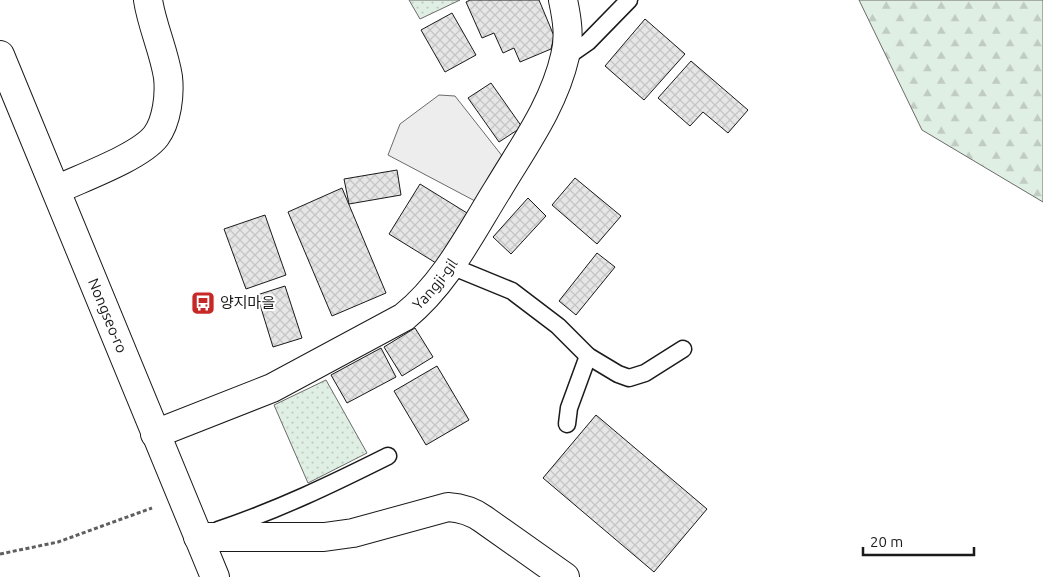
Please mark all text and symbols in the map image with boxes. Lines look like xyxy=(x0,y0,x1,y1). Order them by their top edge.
street label: Yangji-gil xyxy=(409,255,461,313)
street label: Nongseo-ro xyxy=(85,276,131,355)
bus stop icon: 양지마을 xyxy=(190,290,216,316)
place label: 양지마을 xyxy=(220,294,275,311)
scale bar xyxy=(863,524,974,556)
text: 20 m xyxy=(870,533,903,550)

